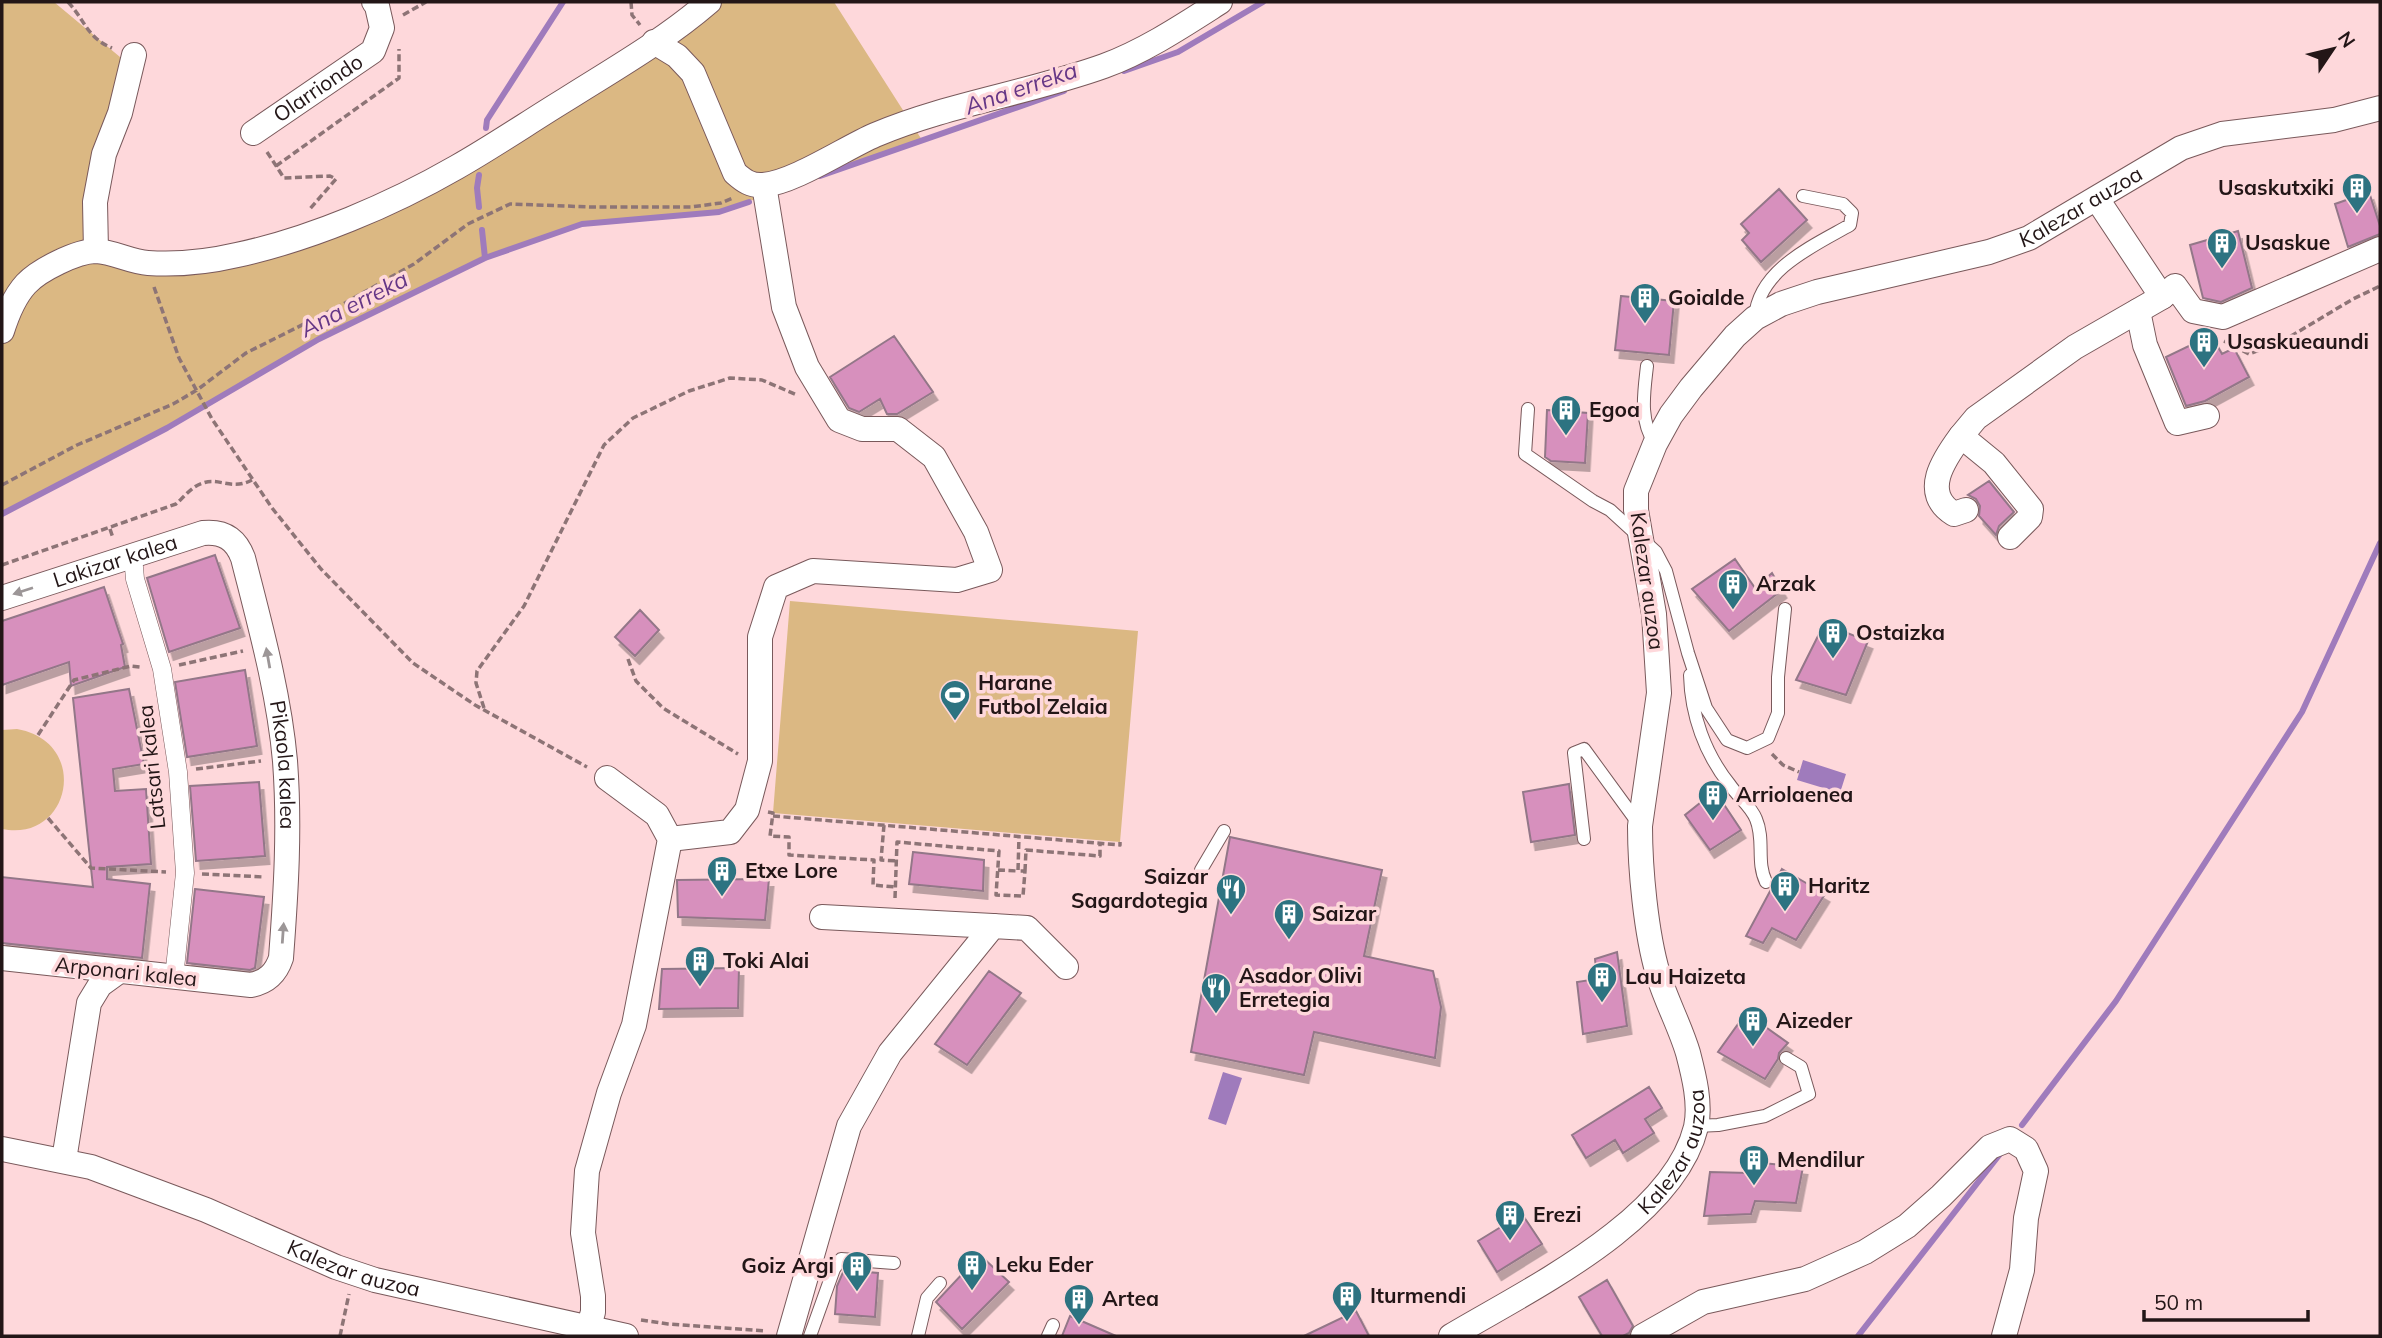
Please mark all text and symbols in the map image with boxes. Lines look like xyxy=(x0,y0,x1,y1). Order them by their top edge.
north arrow xyxy=(2298,14,2368,84)
text: N xyxy=(2333,26,2361,52)
street label: Olarriondo xyxy=(268,48,368,127)
water label: Ana erreka xyxy=(960,55,1081,121)
street label: Kalezar auzoa xyxy=(2016,160,2147,252)
building icon: Usaskutxiki xyxy=(2340,171,2374,215)
place label: Usaskutxiki xyxy=(2218,174,2334,200)
building icon: Usaskue xyxy=(2205,226,2239,270)
place label: Usaskue xyxy=(2245,229,2330,255)
water label: Ana erreka xyxy=(294,264,413,344)
building icon: Goialde xyxy=(1628,281,1662,325)
place label: Goialde xyxy=(1668,284,1744,310)
building icon: Usaskueaundi xyxy=(2187,325,2221,369)
place label: Usaskueaundi xyxy=(2227,328,2369,354)
building icon: Egoa xyxy=(1549,393,1583,437)
place label: Egoa xyxy=(1589,396,1640,422)
street label: Kalezar auzoa xyxy=(1625,510,1671,651)
street label: Lakizar kalea xyxy=(50,528,180,593)
building icon: Arzak xyxy=(1716,567,1750,611)
place label: Arzak xyxy=(1756,570,1816,596)
one-way arrow xyxy=(13,587,34,597)
building icon: Ostaizka xyxy=(1816,616,1850,660)
place label: Ostaizka xyxy=(1856,619,1945,645)
one-way arrow xyxy=(262,647,273,669)
place label: Harane Futbol Zelaia xyxy=(978,669,1108,719)
sports icon: Harane Futbol Zelaia xyxy=(938,678,972,722)
street label: Pikaola kalea xyxy=(265,698,301,829)
street label: Latsari kalea xyxy=(132,704,170,831)
building icon: Arriolaenea xyxy=(1696,778,1730,822)
place label: Arriolaenea xyxy=(1736,781,1853,807)
building icon: Etxe Lore xyxy=(705,854,739,898)
place label: Etxe Lore xyxy=(745,857,838,883)
place label: Saizar Sagardotegia xyxy=(1071,863,1209,913)
building icon: Haritz xyxy=(1768,869,1802,913)
restaurant icon: Saizar Sagardotegia xyxy=(1214,872,1248,916)
place label: Haritz xyxy=(1808,872,1870,898)
building icon: Saizar xyxy=(1272,897,1306,941)
place label: Saizar xyxy=(1312,900,1377,926)
one-way arrow xyxy=(278,922,289,944)
building icon: Toki Alai xyxy=(683,944,717,988)
place label: Toki Alai xyxy=(723,947,809,973)
street label: Arponari kalea xyxy=(54,951,199,991)
building icon: Lau Haizeta xyxy=(1585,960,1619,1004)
place label: Asador Olivi Erretegia xyxy=(1239,962,1362,1012)
place label: Lau Haizeta xyxy=(1625,963,1746,989)
restaurant icon: Asador Olivi Erretegia xyxy=(1199,971,1233,1015)
building icon: Aizeder xyxy=(1736,1004,1770,1048)
place label: Aizeder xyxy=(1776,1007,1853,1033)
street label: Kalezar auzoa xyxy=(1632,1088,1710,1219)
building icon: Mendilur xyxy=(1737,1143,1771,1187)
place label: Mendilur xyxy=(1777,1146,1865,1172)
building icon: Erezi xyxy=(1493,1198,1527,1242)
place label: Erezi xyxy=(1533,1201,1581,1227)
street label: Kalezar auzoa xyxy=(284,1233,423,1302)
building icon: Leku Eder xyxy=(955,1248,989,1292)
building icon: Goiz Argi xyxy=(840,1249,874,1293)
place label: Leku Eder xyxy=(995,1251,1094,1277)
place label: Goiz Argi xyxy=(741,1252,834,1278)
scale bar xyxy=(2144,1278,2308,1322)
building icon: Iturmendi xyxy=(1330,1279,1364,1323)
building icon: Artea xyxy=(1062,1282,1096,1326)
place label: Iturmendi xyxy=(1370,1282,1466,1308)
place label: Artea xyxy=(1102,1285,1159,1311)
text: 50 m xyxy=(2154,1289,2203,1315)

